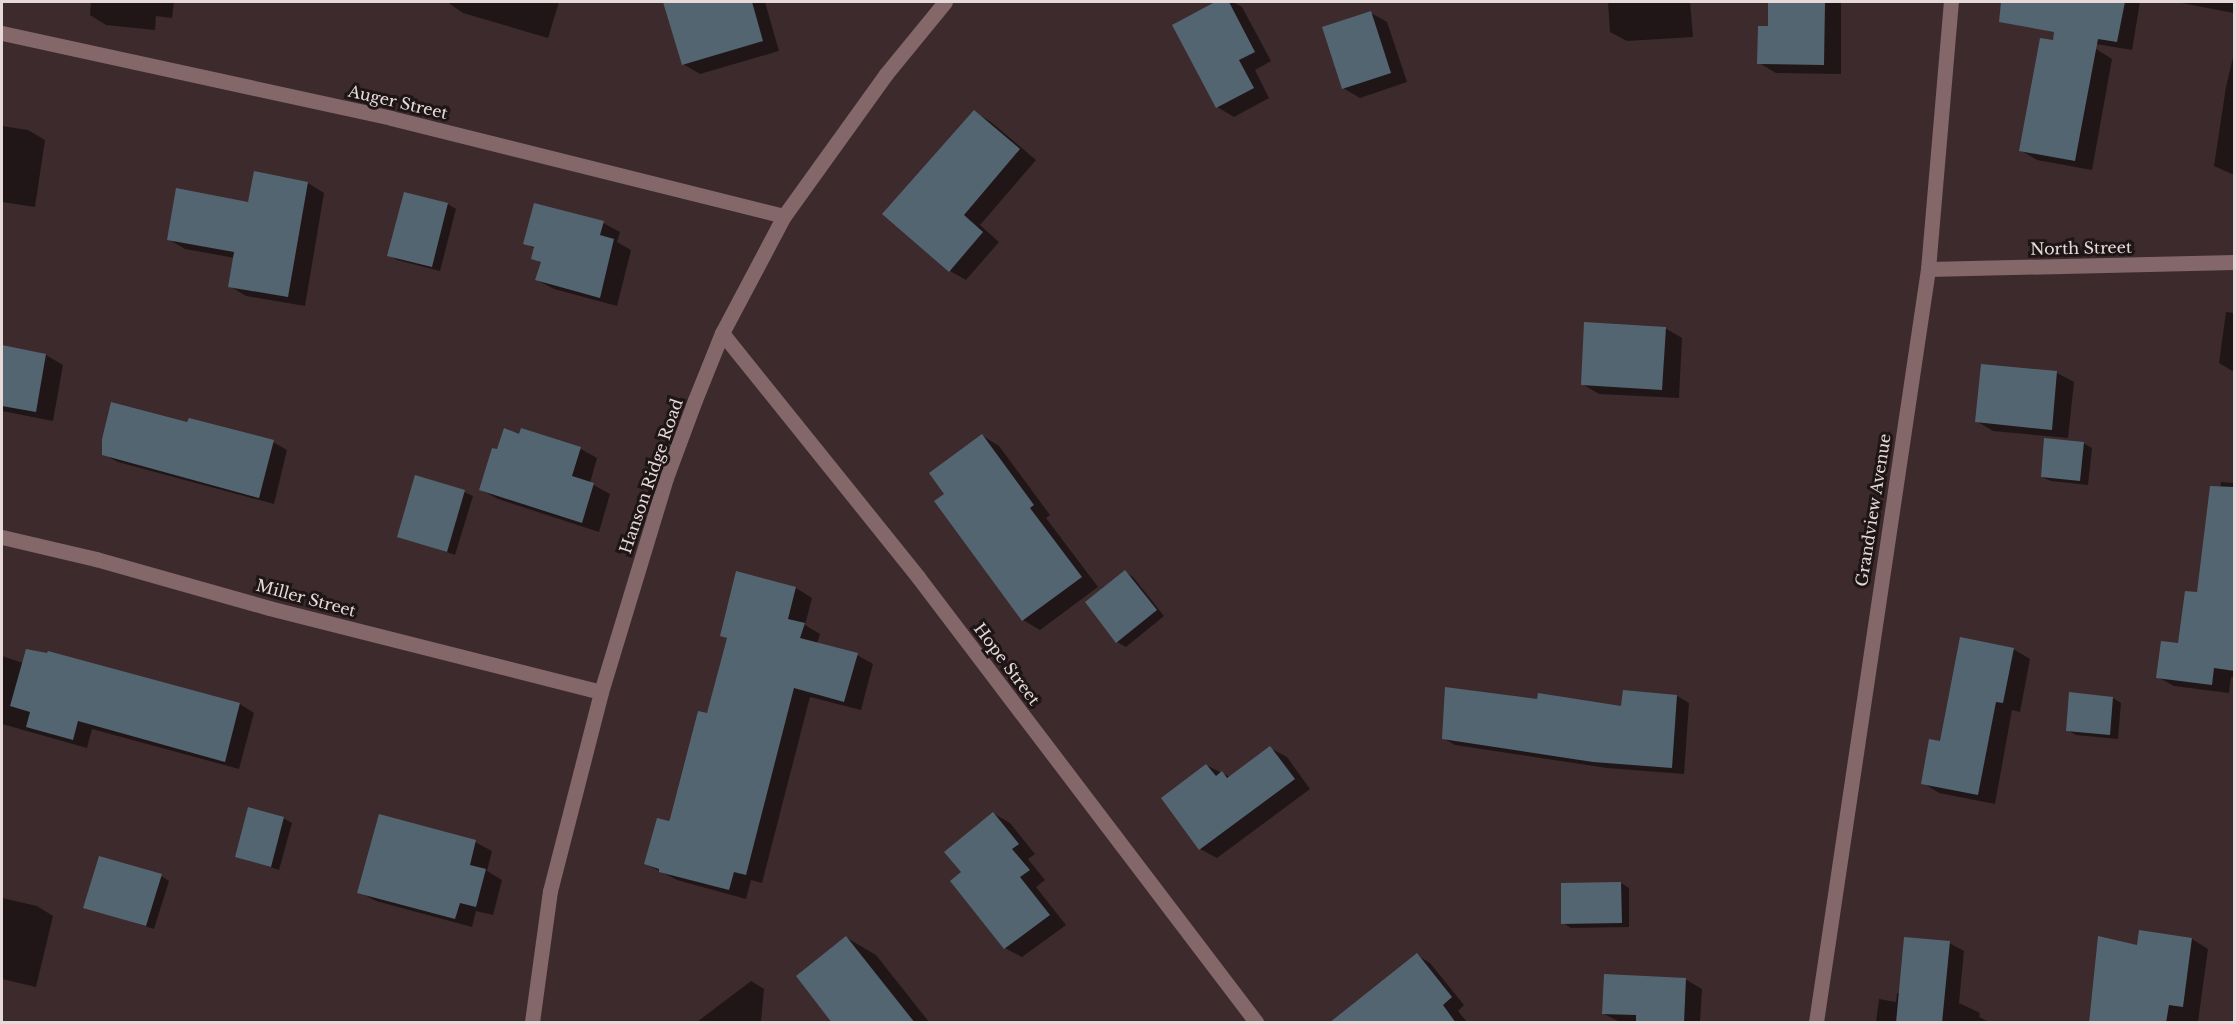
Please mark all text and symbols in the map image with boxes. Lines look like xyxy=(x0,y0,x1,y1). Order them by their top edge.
street label: Auger Street xyxy=(346,81,450,123)
street label: North Street xyxy=(2030,238,2132,258)
street label: Hanson Ridge Road xyxy=(615,396,687,556)
street label: Grandview Avenue xyxy=(1851,432,1895,588)
street label: Miller Street xyxy=(254,575,358,621)
street label: Hope Street xyxy=(970,619,1044,709)

